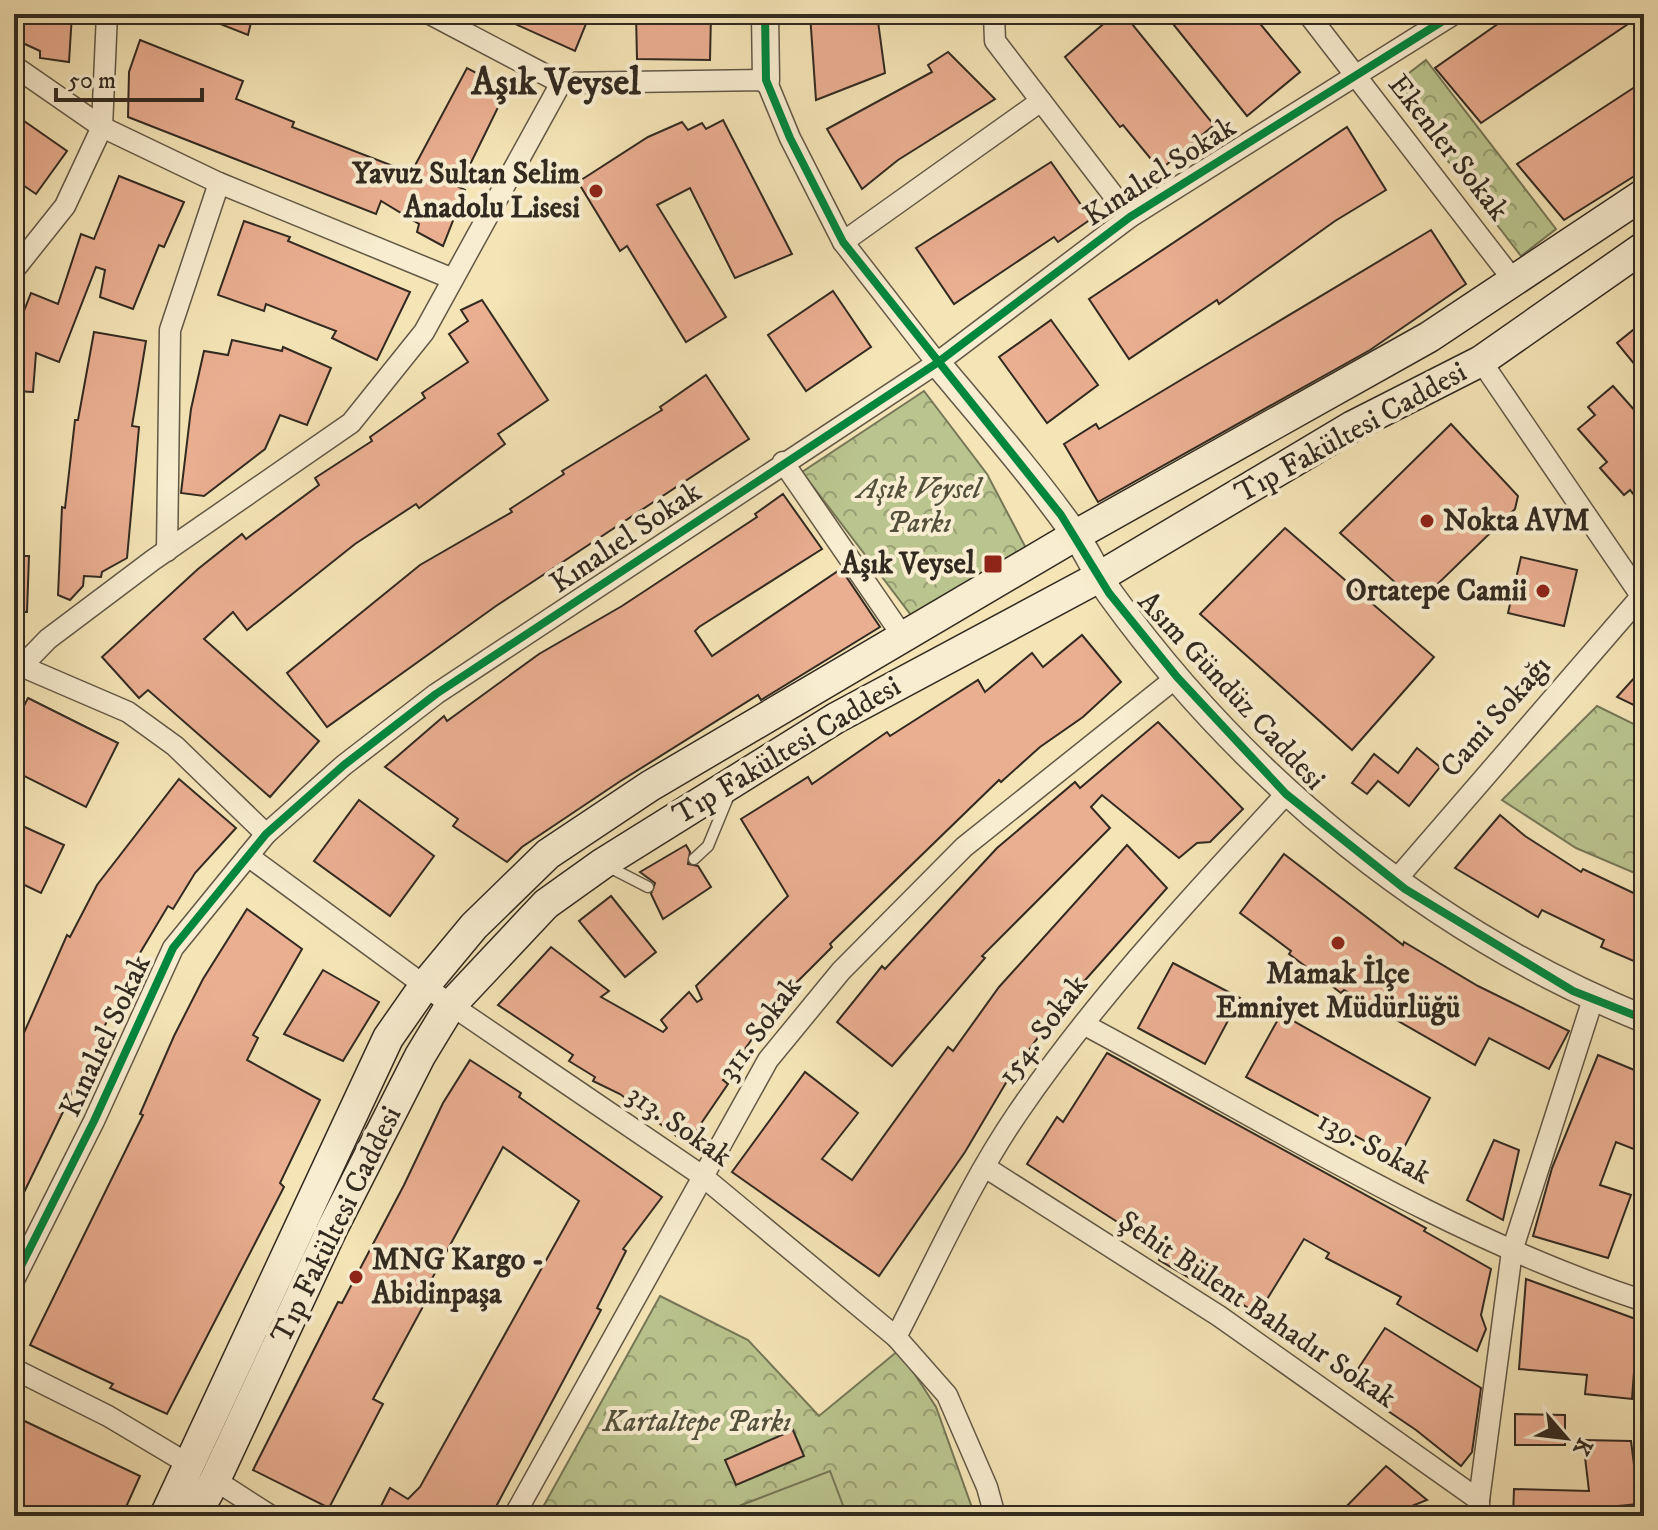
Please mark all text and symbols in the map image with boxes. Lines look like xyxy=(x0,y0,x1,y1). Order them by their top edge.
scale bar xyxy=(56,52,202,102)
district label: Aşık Veysel xyxy=(470,59,641,107)
text: 50 m xyxy=(68,66,116,96)
street label: Ekenler Sokak xyxy=(1379,67,1517,229)
street label: Kınalıel Sokak xyxy=(1077,109,1243,235)
place label: Yavuz Sultan Selim Anadolu Lisesi xyxy=(351,156,580,227)
marker: Yavuz Sultan Selim Anadolu Lisesi xyxy=(587,182,605,200)
street label: Tıp Fakültesi Caddesi xyxy=(1229,354,1473,512)
park label: Aşık Veysel Parkı xyxy=(854,471,984,542)
street label: Kınalıel Sokak xyxy=(543,474,709,602)
place label: Nokta AVM xyxy=(1443,503,1590,540)
marker: Nokta AVM xyxy=(1418,512,1436,530)
place label: Aşık Veysel xyxy=(840,546,976,583)
marker: Aşık Veysel xyxy=(982,553,1004,575)
place label: Ortatepe Camii xyxy=(1346,573,1527,610)
marker: Ortatepe Camii xyxy=(1534,582,1552,600)
street label: Asım Gündüz Caddesi xyxy=(1129,584,1333,798)
street label: Cami Sokağı xyxy=(1433,648,1559,786)
street label: Tıp Fakültesi Caddesi xyxy=(666,668,908,834)
marker: Mamak İlçe Emniyet Müdürlüğü xyxy=(1329,934,1347,952)
street label: Kınalıel Sokak xyxy=(52,949,160,1123)
place label: Mamak İlçe Emniyet Müdürlüğü xyxy=(1216,954,1460,1027)
street label: 154. Sokak xyxy=(990,968,1096,1092)
street label: 311. Sokak xyxy=(710,970,810,1088)
street label: 313. Sokak xyxy=(619,1077,739,1176)
street label: Tıp Fakültesi Caddesi xyxy=(264,1100,410,1350)
street label: 139. Sokak xyxy=(1311,1103,1437,1193)
street label: Şehit Bülent Bahadır Sokak xyxy=(1111,1203,1403,1417)
place label: MNG Kargo - Abidinpaşa xyxy=(371,1242,544,1313)
marker: MNG Kargo - Abidinpaşa xyxy=(347,1268,365,1286)
north arrow xyxy=(1526,1398,1606,1478)
park label: Kartaltepe Parkı xyxy=(602,1404,791,1441)
text: K xyxy=(1567,1434,1598,1460)

